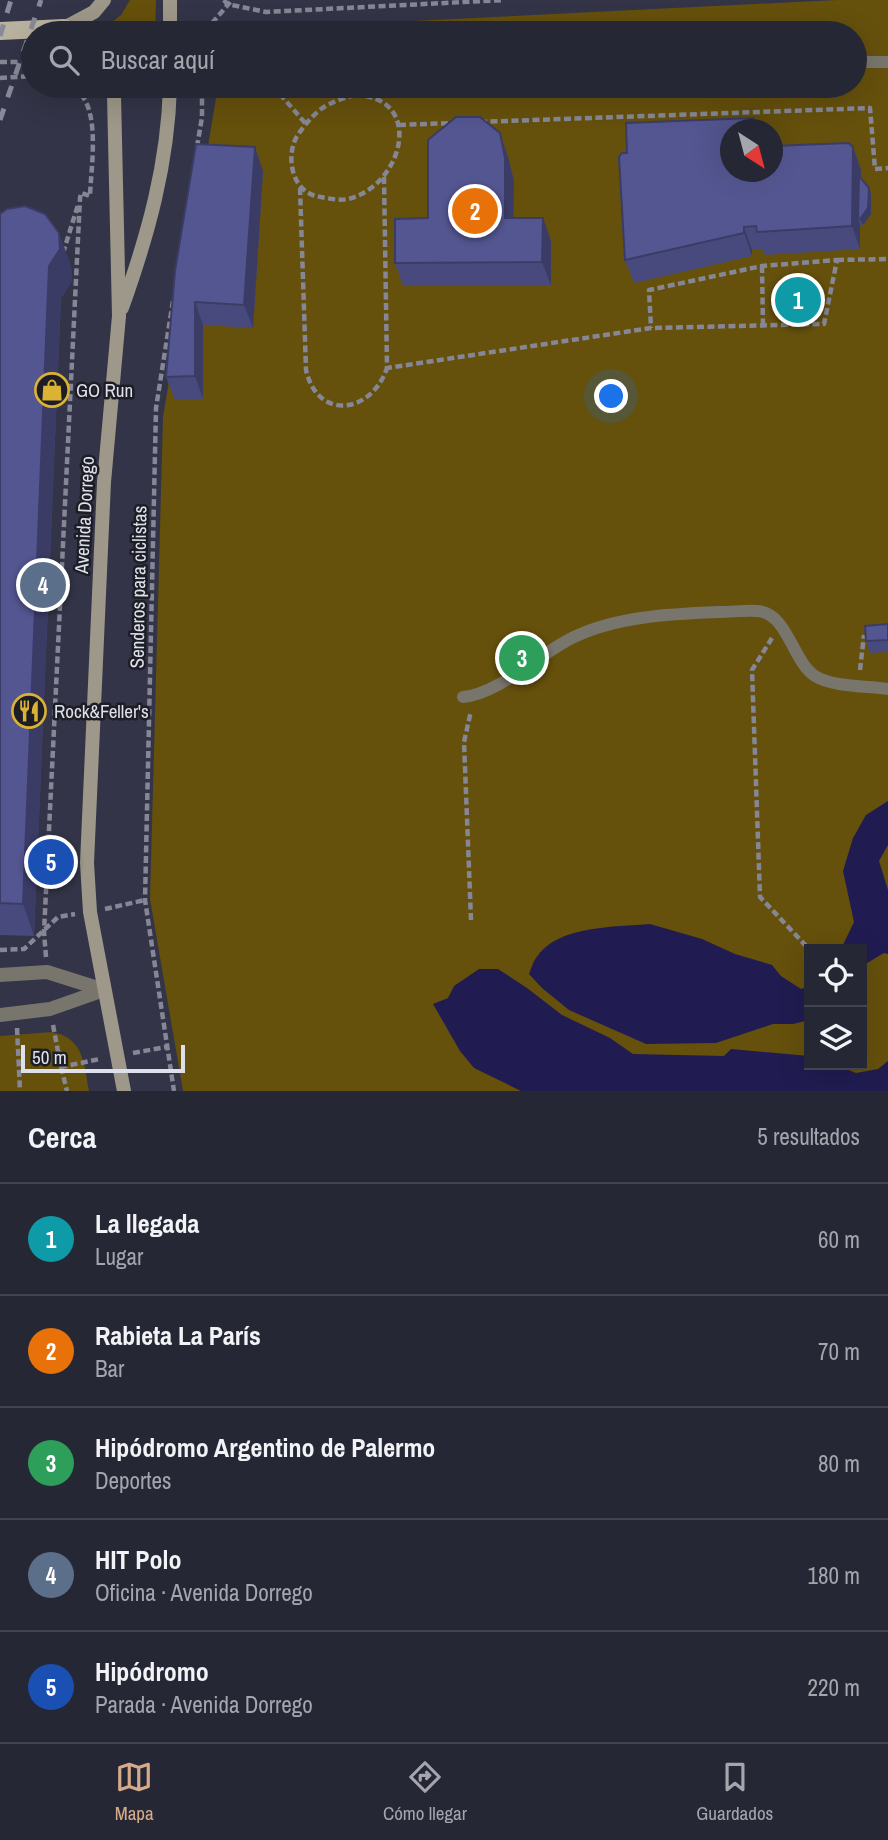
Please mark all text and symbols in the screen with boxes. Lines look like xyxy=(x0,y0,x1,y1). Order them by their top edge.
search box xyxy=(21,21,867,98)
icon: search xyxy=(45,41,83,79)
text: Buscar aquí xyxy=(101,42,215,77)
north arrow xyxy=(720,119,783,182)
pin: 2 xyxy=(452,185,498,237)
pin: 1 xyxy=(775,274,821,326)
shop icon: GO Run xyxy=(33,371,71,409)
place label: GO Run xyxy=(76,377,133,403)
your location xyxy=(594,379,628,413)
street label: Avenida Dorrego xyxy=(68,456,100,575)
street label: Senderos para ciclistas xyxy=(124,505,152,669)
pin: 4 xyxy=(20,559,66,611)
pin: 3 xyxy=(499,632,545,684)
restaurant icon: Rock&Feller's xyxy=(10,692,48,730)
place label: Rock&Feller's xyxy=(54,698,149,724)
pin: 5 xyxy=(28,836,74,888)
map controls xyxy=(804,944,867,1070)
button: locate xyxy=(804,944,867,1007)
button: layers xyxy=(804,1007,867,1070)
scale bar xyxy=(21,1042,186,1074)
text: 50 m xyxy=(32,1044,67,1070)
text: Cerca xyxy=(28,1117,96,1157)
text: 5 resultados xyxy=(757,1121,860,1152)
text: La llegada xyxy=(95,1206,199,1241)
text: 1 xyxy=(46,1224,56,1255)
text: 60 m xyxy=(818,1224,860,1255)
text: Lugar xyxy=(95,1241,143,1272)
text: Rabieta La París xyxy=(95,1318,261,1353)
text: 2 xyxy=(46,1336,56,1367)
text: 70 m xyxy=(818,1336,860,1367)
text: Bar xyxy=(95,1353,124,1384)
text: Hipódromo Argentino de Palermo xyxy=(95,1430,435,1465)
text: 3 xyxy=(46,1448,56,1479)
text: 80 m xyxy=(818,1448,860,1479)
text: Deportes xyxy=(95,1465,172,1496)
text: HIT Polo xyxy=(95,1542,181,1577)
text: 4 xyxy=(46,1560,56,1591)
text: 180 m xyxy=(808,1560,860,1591)
text: Oficina · Avenida Dorrego xyxy=(95,1577,313,1608)
text: Hipódromo xyxy=(95,1654,209,1689)
text: 5 xyxy=(46,1672,56,1703)
text: 220 m xyxy=(808,1672,860,1703)
text: Parada · Avenida Dorrego xyxy=(95,1689,313,1720)
tab: Mapa xyxy=(115,1758,154,1826)
tab: Cómo llegar xyxy=(383,1758,467,1826)
tab: Guardados xyxy=(696,1758,773,1826)

